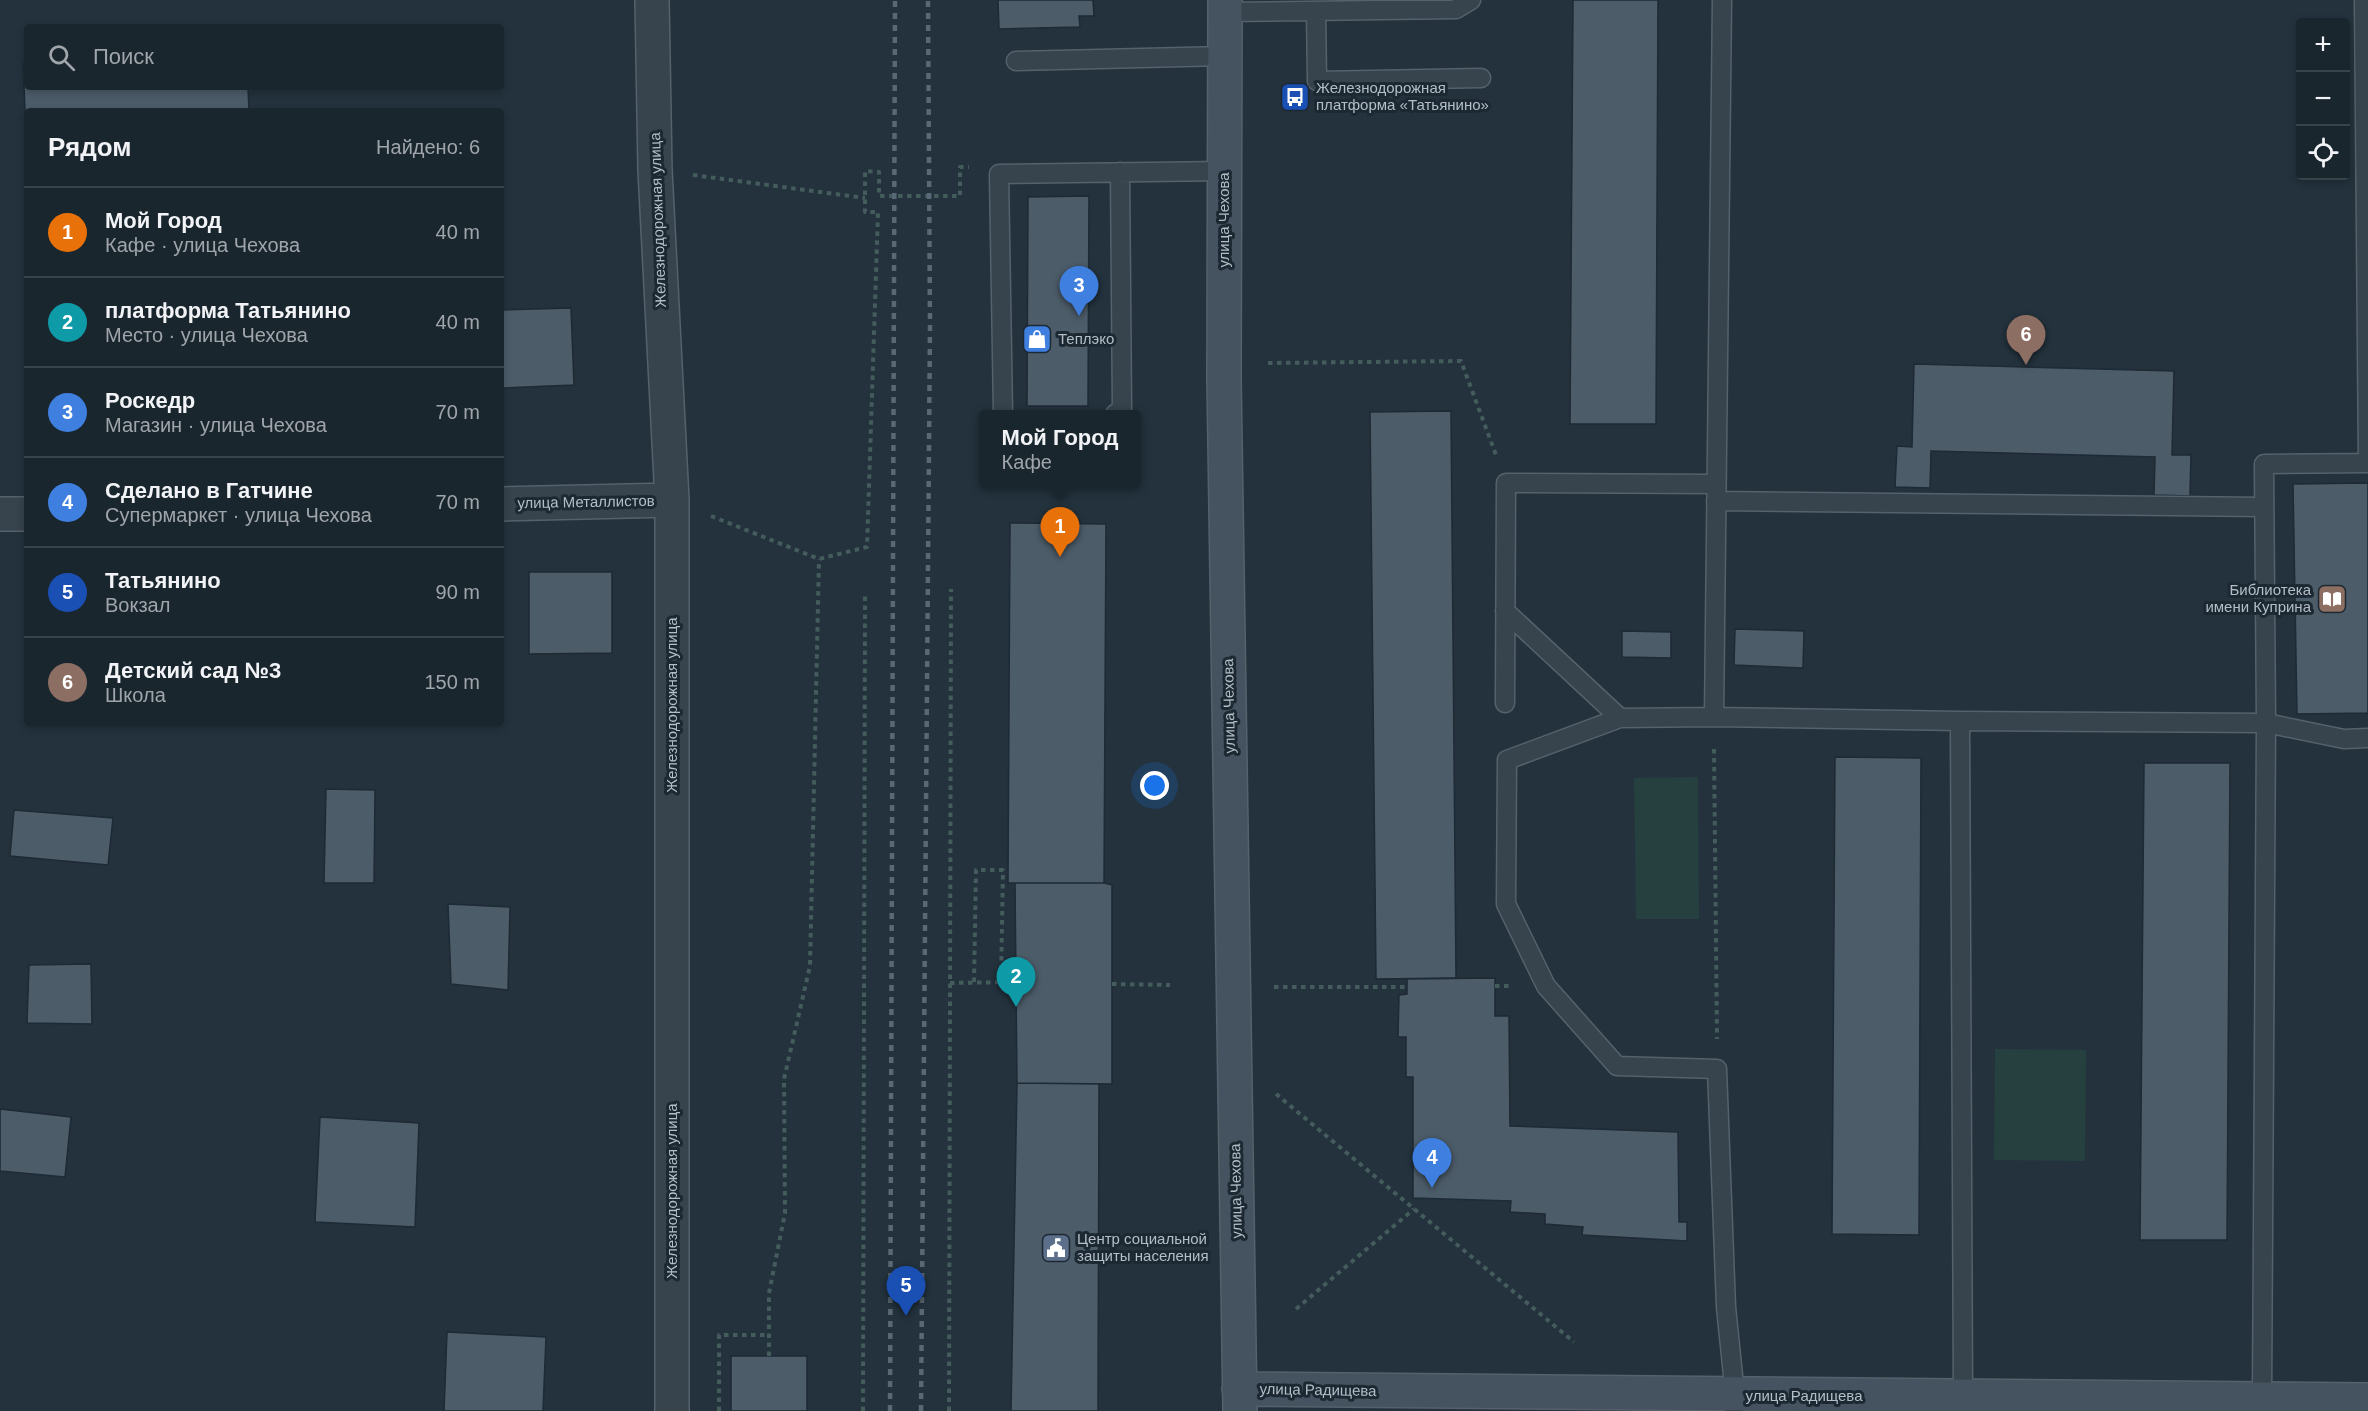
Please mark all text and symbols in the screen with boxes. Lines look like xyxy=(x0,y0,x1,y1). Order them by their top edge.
map controls xyxy=(2296,18,2350,180)
button: + xyxy=(2296,18,2350,72)
search box xyxy=(24,24,504,90)
icon: search xyxy=(45,41,78,74)
text: Поиск xyxy=(93,44,154,69)
button: − xyxy=(2296,72,2350,126)
place label: Железнодорожная платформа «Татьянино» xyxy=(1316,79,1489,113)
bus stop icon: Железнодорожная платформа «Татьянино» xyxy=(1279,81,1311,113)
button: locate xyxy=(2296,126,2350,180)
street label: Железнодорожная улица xyxy=(646,131,669,308)
text: Рядом xyxy=(48,132,131,162)
text: Найдено: 6 xyxy=(376,136,480,158)
street label: улица Чехова xyxy=(1215,172,1232,268)
text: Мой Город xyxy=(105,208,222,233)
text: 1 xyxy=(62,221,73,243)
text: 40 m xyxy=(436,221,480,243)
text: Кафе · улица Чехова xyxy=(105,234,300,256)
pin: 3 xyxy=(1060,266,1098,316)
text: платформа Татьянино xyxy=(105,298,351,323)
text: 2 xyxy=(62,311,73,333)
text: 40 m xyxy=(436,311,480,333)
pin: 6 xyxy=(2006,316,2046,365)
shop icon: Теплэко xyxy=(1021,323,1053,355)
text: Место · улица Чехова xyxy=(105,324,308,346)
place label: Теплэко xyxy=(1058,330,1114,347)
text: Роскедр xyxy=(105,388,195,413)
text: 3 xyxy=(62,401,73,423)
text: 70 m xyxy=(436,401,480,423)
popup xyxy=(979,410,1141,488)
text: Магазин · улица Чехова xyxy=(105,414,327,436)
text: Мой Город xyxy=(1002,425,1118,450)
text: Кафе xyxy=(1002,451,1052,473)
text: Сделано в Гатчине xyxy=(105,478,313,503)
text: 4 xyxy=(62,491,73,513)
text: 70 m xyxy=(436,491,480,513)
street label: улица Металлистов xyxy=(517,492,655,511)
text: Супермаркет · улица Чехова xyxy=(105,504,372,526)
pin: 1 xyxy=(1040,508,1080,557)
text: Татьянино xyxy=(105,568,221,593)
text: 5 xyxy=(62,581,73,603)
text: 90 m xyxy=(436,581,480,603)
place label: Библиотека имени Куприна xyxy=(2205,581,2312,615)
library icon: Библиотека имени Куприна xyxy=(2316,583,2348,615)
text: Вокзал xyxy=(105,594,170,616)
street label: Железнодорожная улица xyxy=(663,617,680,793)
text: Детский сад №3 xyxy=(105,658,281,683)
street label: улица Чехова xyxy=(1219,658,1238,754)
text: 6 xyxy=(62,671,73,693)
text: 150 m xyxy=(424,671,480,693)
text: Школа xyxy=(105,684,166,706)
your location xyxy=(1140,771,1169,800)
pin: 2 xyxy=(996,958,1036,1007)
street label: Железнодорожная улица xyxy=(663,1103,680,1279)
pin: 4 xyxy=(1412,1138,1452,1188)
street label: улица Чехова xyxy=(1226,1143,1245,1239)
place label: Центр социальной защиты населения xyxy=(1077,1230,1209,1264)
public building icon: Центр социальной защиты населения xyxy=(1040,1232,1072,1264)
pin: 5 xyxy=(886,1266,926,1316)
street label: улица Радищева xyxy=(1259,1380,1377,1399)
street label: улица Радищева xyxy=(1745,1387,1863,1404)

